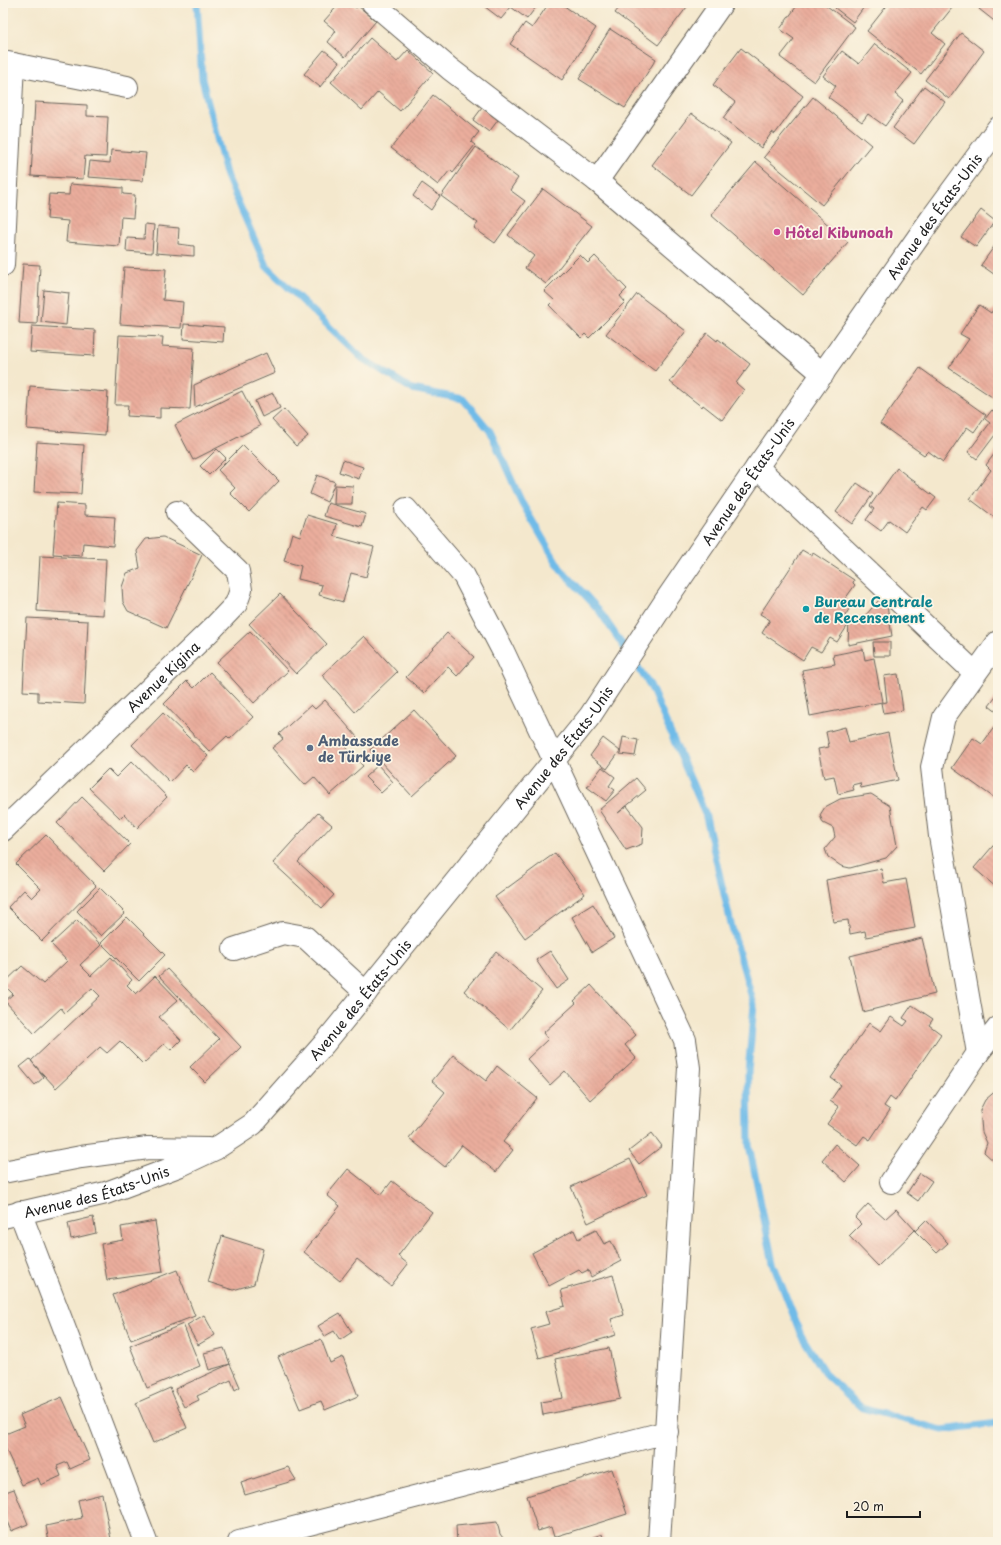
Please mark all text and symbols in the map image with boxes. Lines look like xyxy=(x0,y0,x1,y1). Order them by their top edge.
street label: Avenue des États-Unis xyxy=(881,149,987,283)
place label: Hôtel Kibunoah xyxy=(785,222,893,243)
marker: Hôtel Kibunoah xyxy=(772,227,782,237)
street label: Avenue des États-Unis xyxy=(696,413,799,549)
place label: Bureau Centrale de Recensement xyxy=(814,591,933,628)
marker: Bureau Centrale de Recensement xyxy=(801,604,811,614)
street label: Avenue Kigina xyxy=(122,636,204,716)
street label: Avenue des États-Unis xyxy=(508,682,618,813)
place label: Ambassade de Türkiye xyxy=(317,730,399,767)
marker: Ambassade de Türkiye xyxy=(305,743,315,753)
street label: Avenue des États-Unis xyxy=(304,934,416,1065)
street label: Avenue des États-Unis xyxy=(22,1160,172,1222)
scale bar xyxy=(847,1493,920,1519)
text: 20 m xyxy=(853,1497,884,1515)

